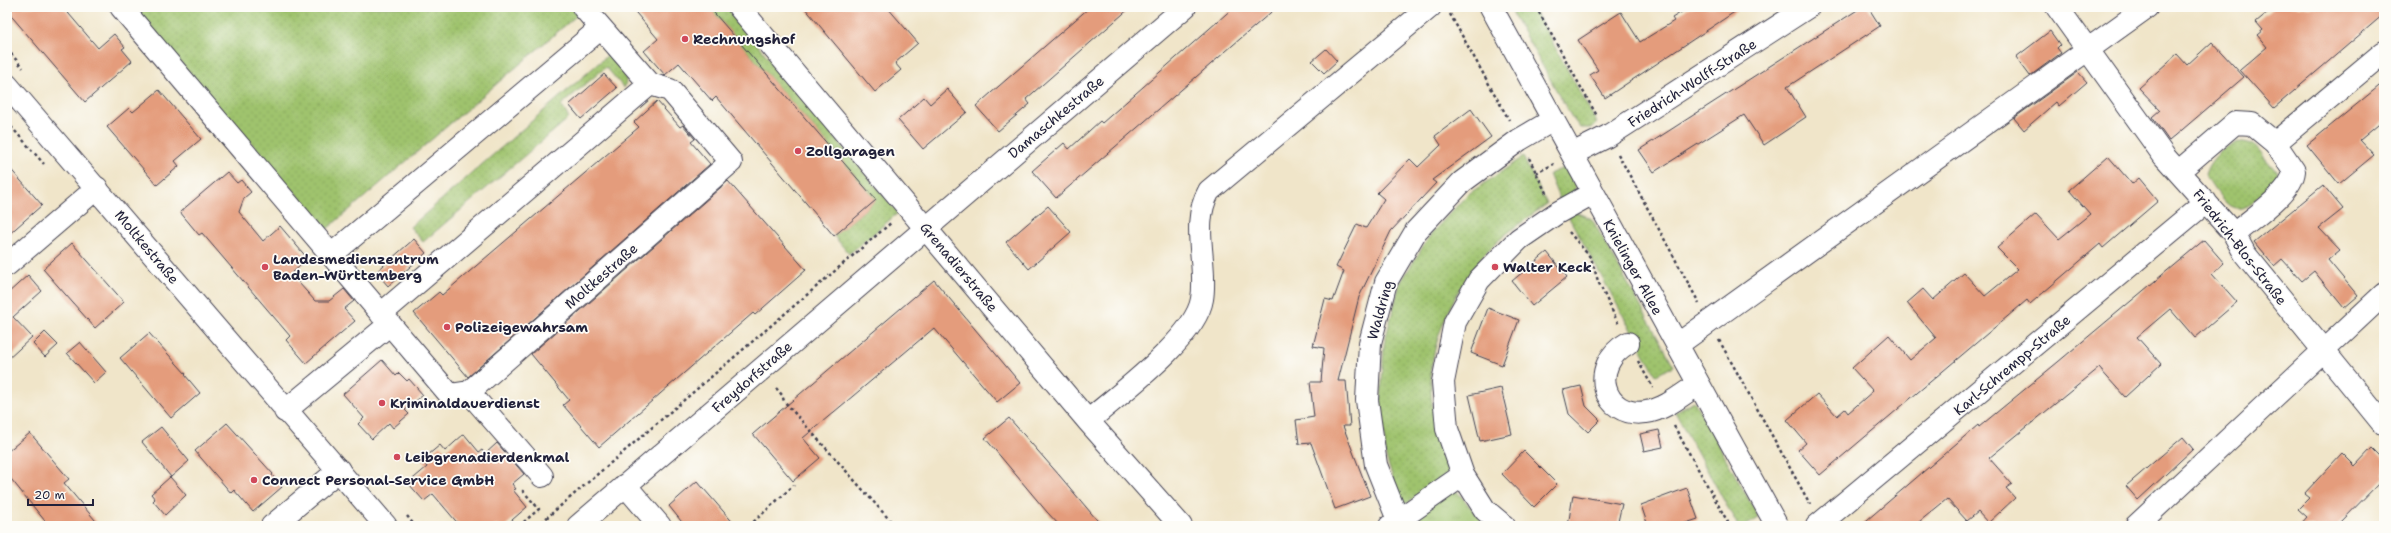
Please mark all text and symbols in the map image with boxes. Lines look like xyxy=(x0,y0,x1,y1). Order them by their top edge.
place label: Rechnungshof xyxy=(693,30,796,48)
marker: Rechnungshof xyxy=(680,34,690,44)
street label: Friedrich-Wolff-Straße xyxy=(1624,35,1760,131)
street label: Damaschkestraße xyxy=(1004,72,1108,162)
place label: Zollgaragen xyxy=(806,142,895,160)
marker: Zollgaragen xyxy=(793,146,803,156)
street label: Friedrich-Blos-Straße xyxy=(2189,185,2291,309)
street label: Moltkestraße xyxy=(111,206,183,288)
street label: Knielinger Allee xyxy=(1599,216,1667,318)
street label: Grenadierstraße xyxy=(916,218,1002,316)
street label: Moltkestraße xyxy=(561,239,641,313)
place label: Landesmedienzentrum Baden-Württemberg xyxy=(273,250,439,284)
place label: Walter Keck xyxy=(1503,258,1592,276)
marker: Landesmedienzentrum Baden-Württemberg xyxy=(260,262,270,272)
marker: Walter Keck xyxy=(1490,262,1500,272)
street label: Waldring xyxy=(1363,278,1397,342)
street label: Karl-Schrempp-Straße xyxy=(1950,311,2074,419)
place label: Polizeigewahrsam xyxy=(455,318,588,336)
marker: Polizeigewahrsam xyxy=(442,322,452,332)
street label: Freydorfstraße xyxy=(708,337,796,417)
place label: Kriminaldauerdienst xyxy=(390,394,540,412)
marker: Kriminaldauerdienst xyxy=(377,398,387,408)
place label: Leibgrenadierdenkmal xyxy=(405,448,570,466)
marker: Leibgrenadierdenkmal xyxy=(392,452,402,462)
place label: Connect Personal-Service GmbH xyxy=(262,471,494,489)
marker: Connect Personal-Service GmbH xyxy=(249,475,259,485)
scale bar xyxy=(28,481,93,507)
text: 20 m xyxy=(34,487,65,503)

